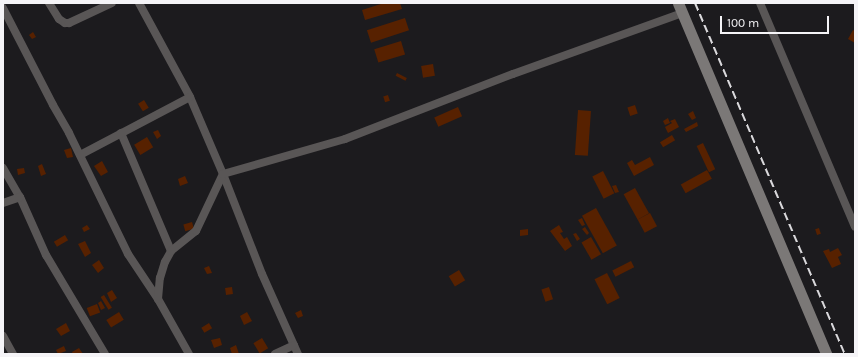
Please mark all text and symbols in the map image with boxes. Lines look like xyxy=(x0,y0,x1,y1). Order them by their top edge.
scale bar xyxy=(722,8,831,34)
text: 100 m xyxy=(727,16,759,30)

